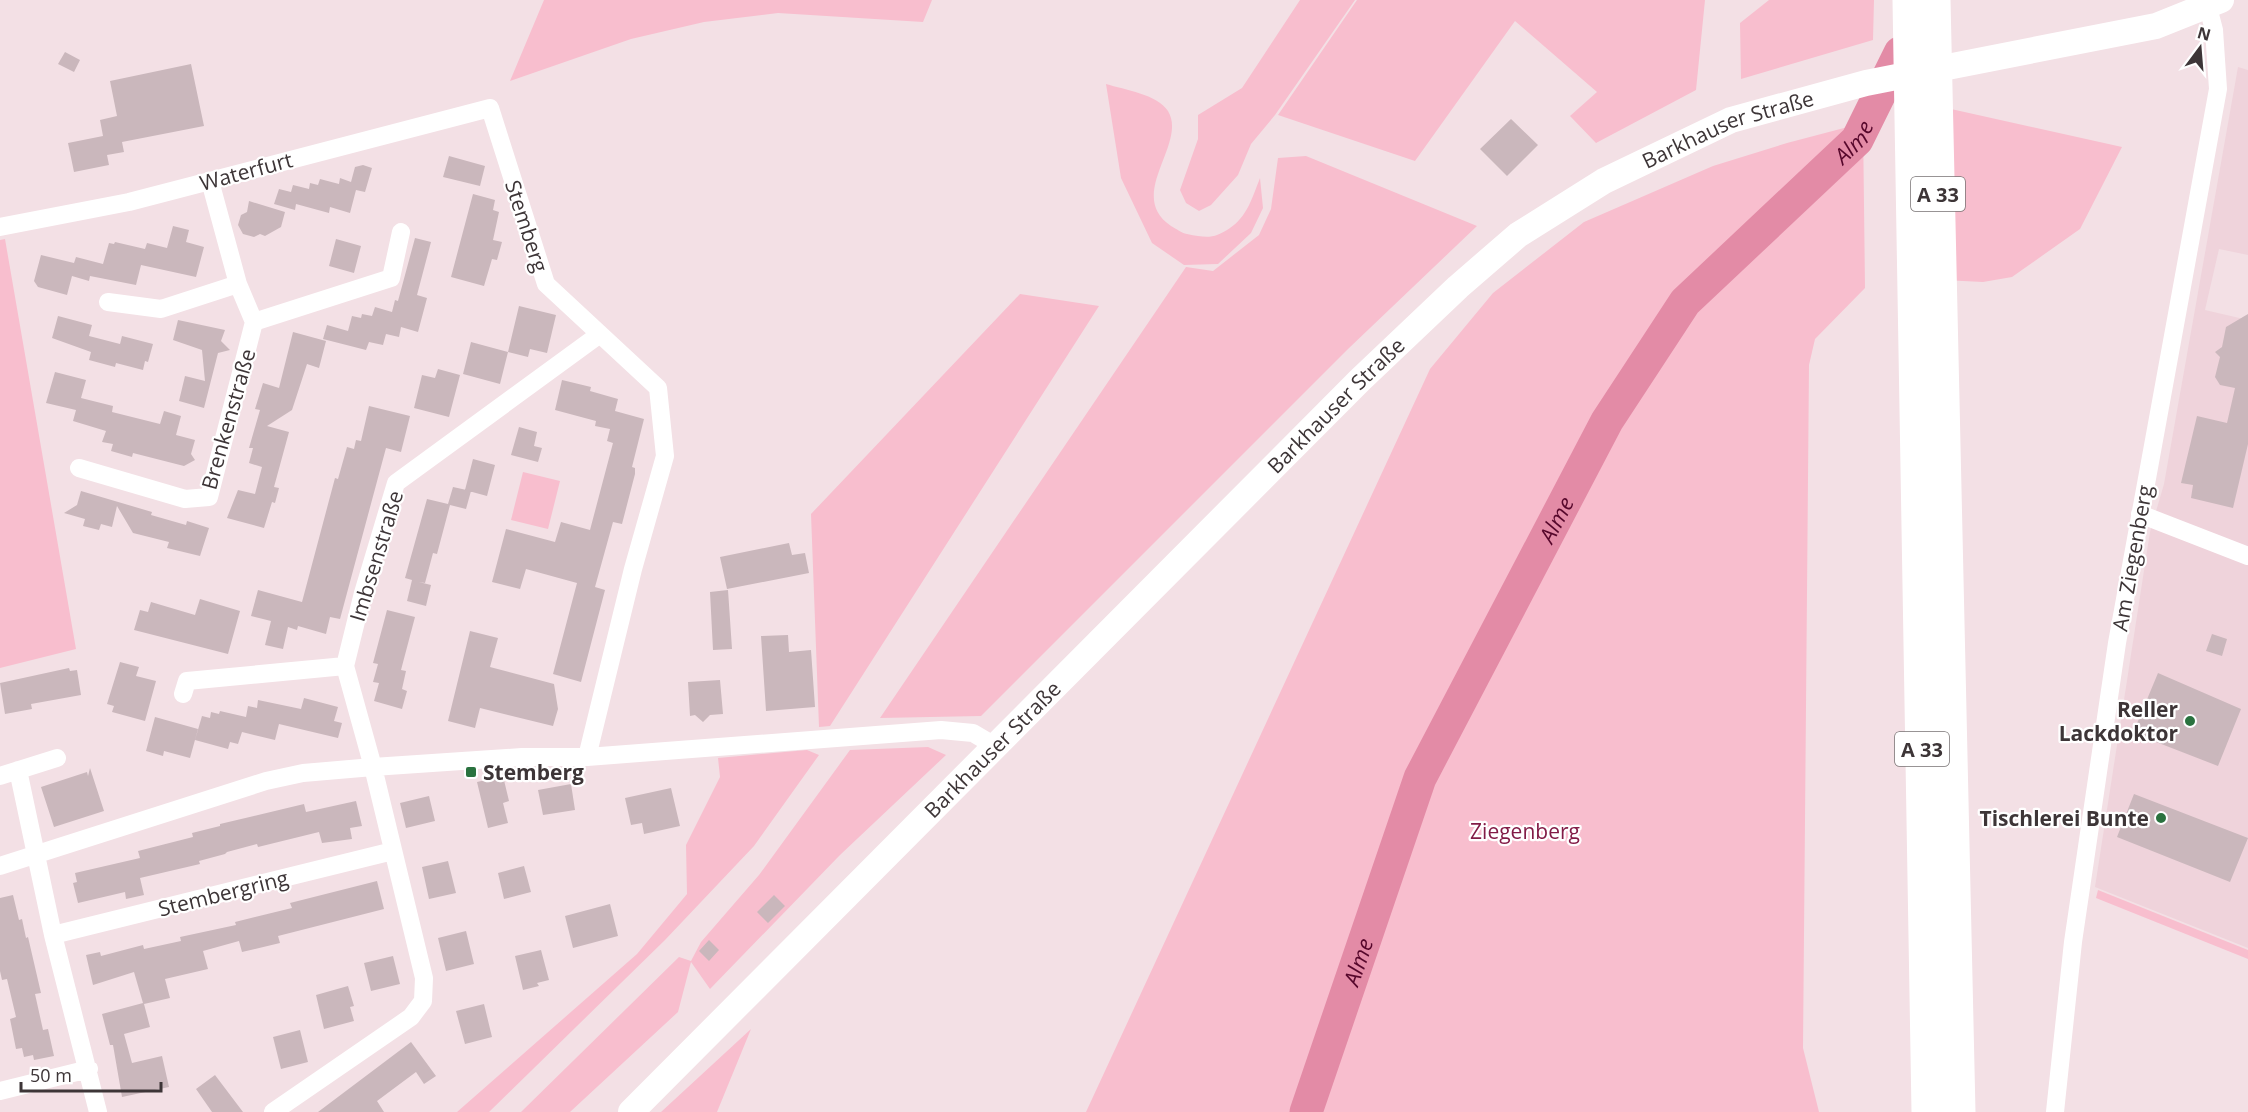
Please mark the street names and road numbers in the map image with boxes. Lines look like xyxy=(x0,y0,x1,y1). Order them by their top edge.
street label: Barkhauser Straße xyxy=(1637,84,1817,175)
street label: Waterfurt xyxy=(197,145,295,197)
street label: Stemberg xyxy=(499,177,555,275)
road number: A 33 xyxy=(1911,177,1965,211)
street label: Barkhauser Straße xyxy=(1261,331,1410,479)
street label: Brenkenstraße xyxy=(195,345,261,493)
street label: Am Ziegenberg xyxy=(2105,483,2159,633)
street label: Imbsenstraße xyxy=(343,487,409,625)
street label: Barkhauser Straße xyxy=(918,675,1067,824)
road number: A 33 xyxy=(1895,732,1949,766)
street label: Stembergring xyxy=(155,863,291,923)

